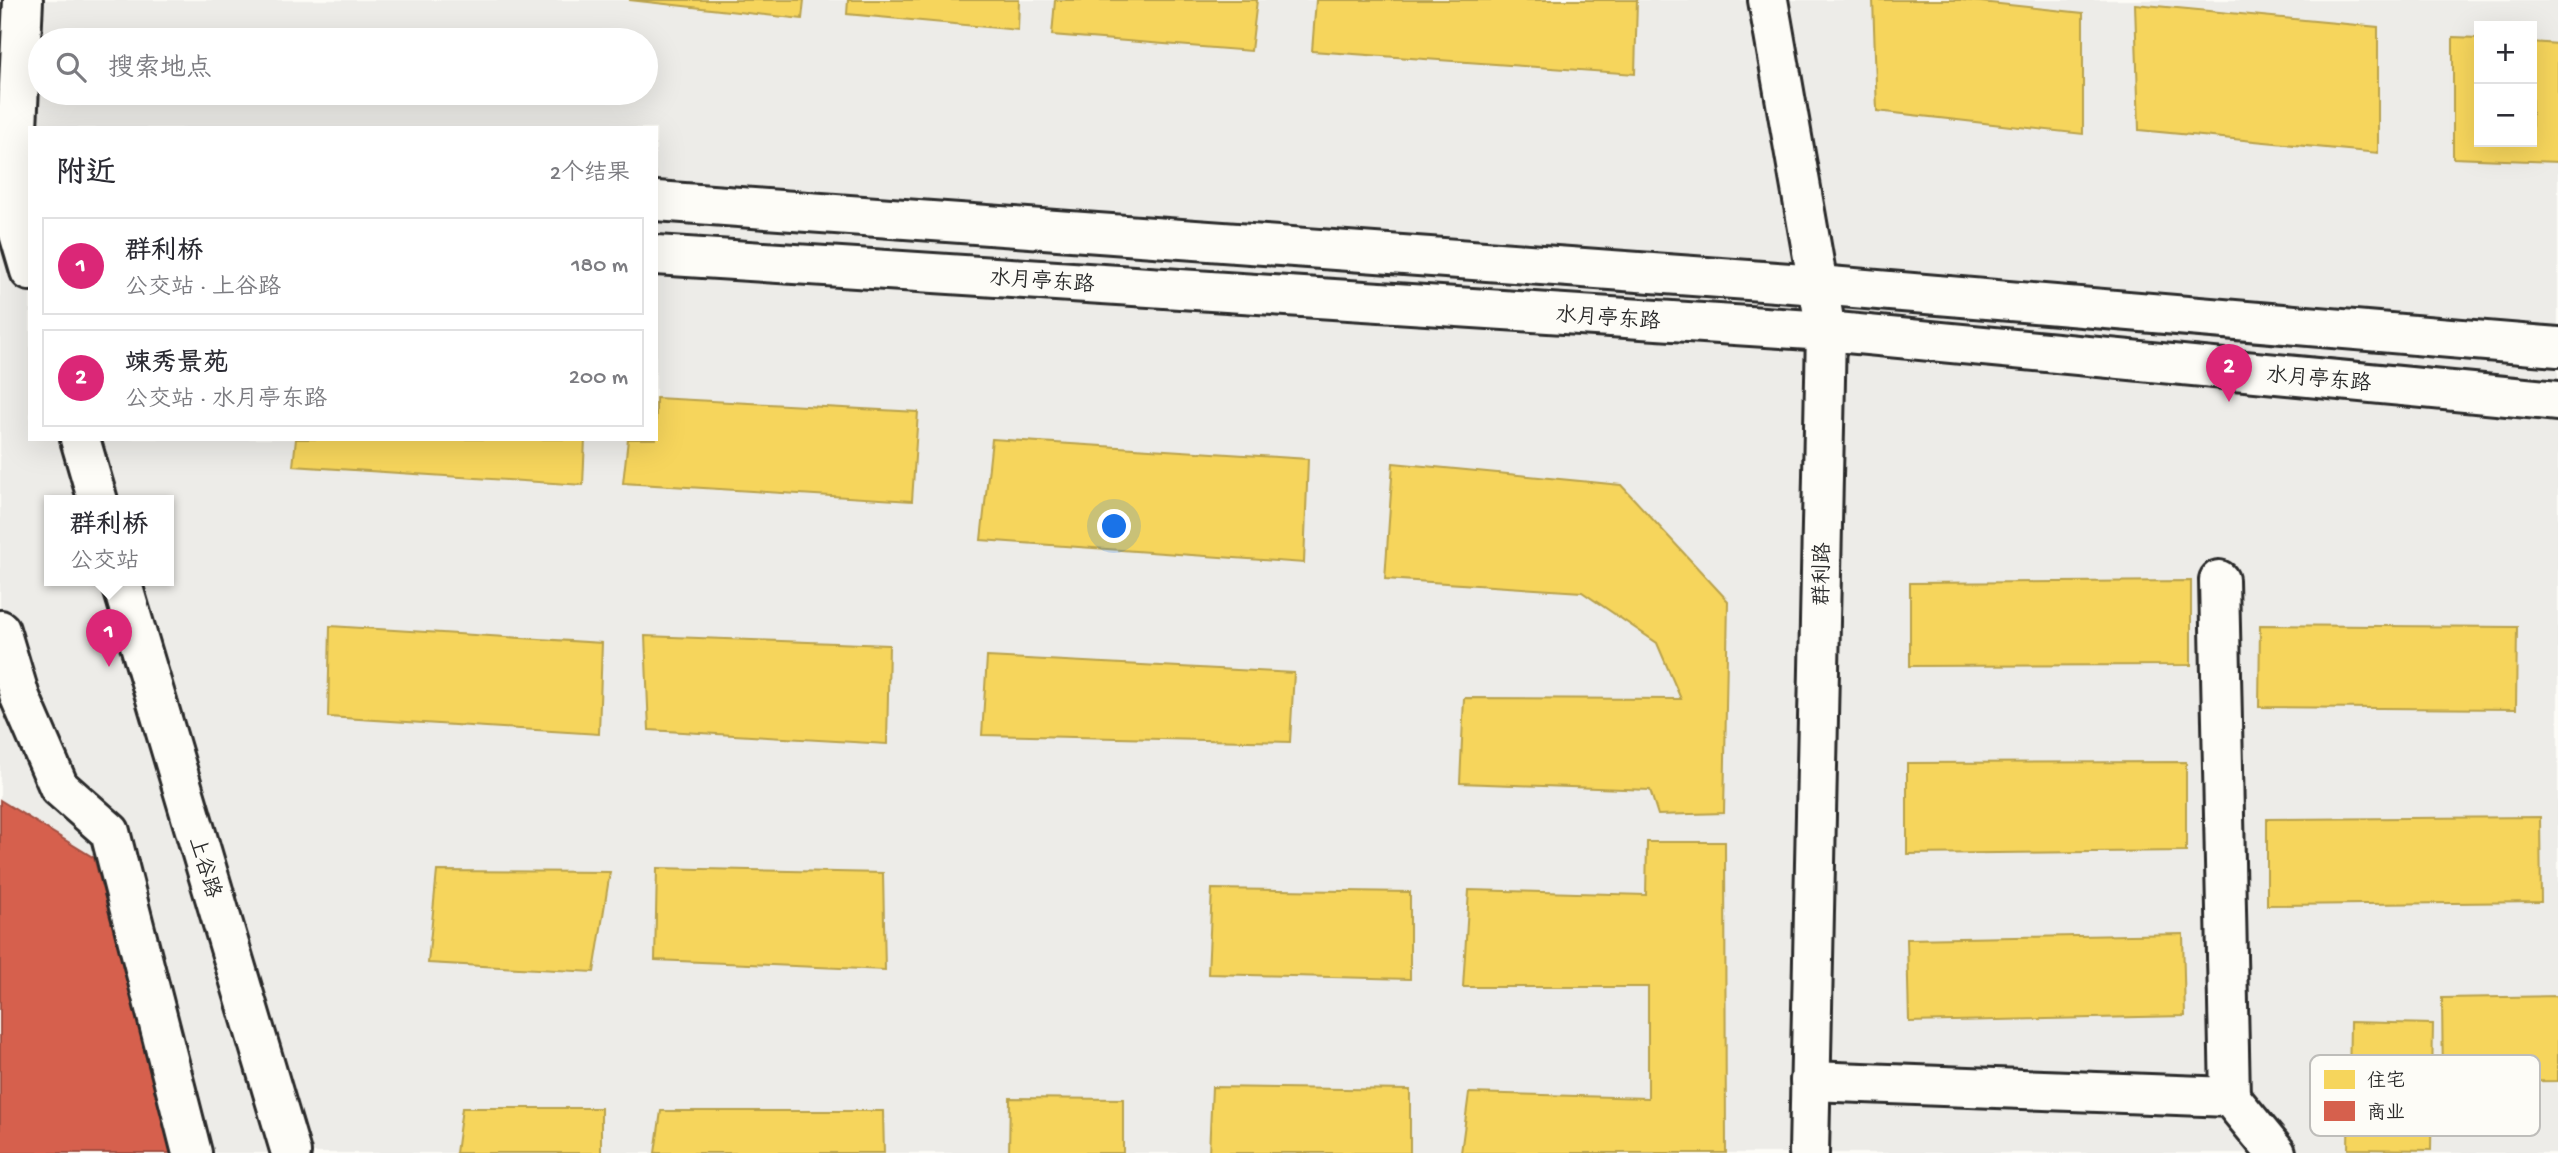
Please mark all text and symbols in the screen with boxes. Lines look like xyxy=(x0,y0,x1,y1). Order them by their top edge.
map controls xyxy=(2474,21,2537,147)
button: + xyxy=(2474,21,2537,84)
search box xyxy=(28,28,658,105)
icon: search xyxy=(52,48,90,86)
text: 搜索地点 xyxy=(108,55,212,86)
button: − xyxy=(2474,84,2537,147)
text: 附近 xyxy=(56,158,116,193)
text: 2个结果 xyxy=(550,161,630,188)
text: 群利桥 xyxy=(125,238,203,269)
text: 1 xyxy=(76,253,86,280)
text: 180 m xyxy=(571,253,628,280)
street label: 水月亭东路 xyxy=(989,265,1095,300)
text: 公交站 · 上谷路 xyxy=(125,275,281,302)
street label: 水月亭东路 xyxy=(1555,302,1661,337)
pin: 2 xyxy=(2206,344,2252,402)
text: 竦秀景苑 xyxy=(125,350,229,381)
street label: 水月亭东路 xyxy=(2265,362,2372,399)
text: 2 xyxy=(75,365,87,392)
text: 200 m xyxy=(569,365,628,392)
text: 公交站 · 水月亭东路 xyxy=(125,387,327,414)
popup xyxy=(44,495,174,586)
your location xyxy=(1097,509,1131,543)
text: 群利桥 xyxy=(70,512,148,543)
street label: 群利路 xyxy=(1809,542,1838,606)
text: 公交站 xyxy=(70,549,139,576)
pin: 1 xyxy=(86,609,132,667)
street label: 上谷路 xyxy=(181,834,226,902)
legend xyxy=(2310,1055,2540,1136)
text: 住宅 xyxy=(2367,1070,2405,1094)
text: 商业 xyxy=(2367,1102,2405,1126)

